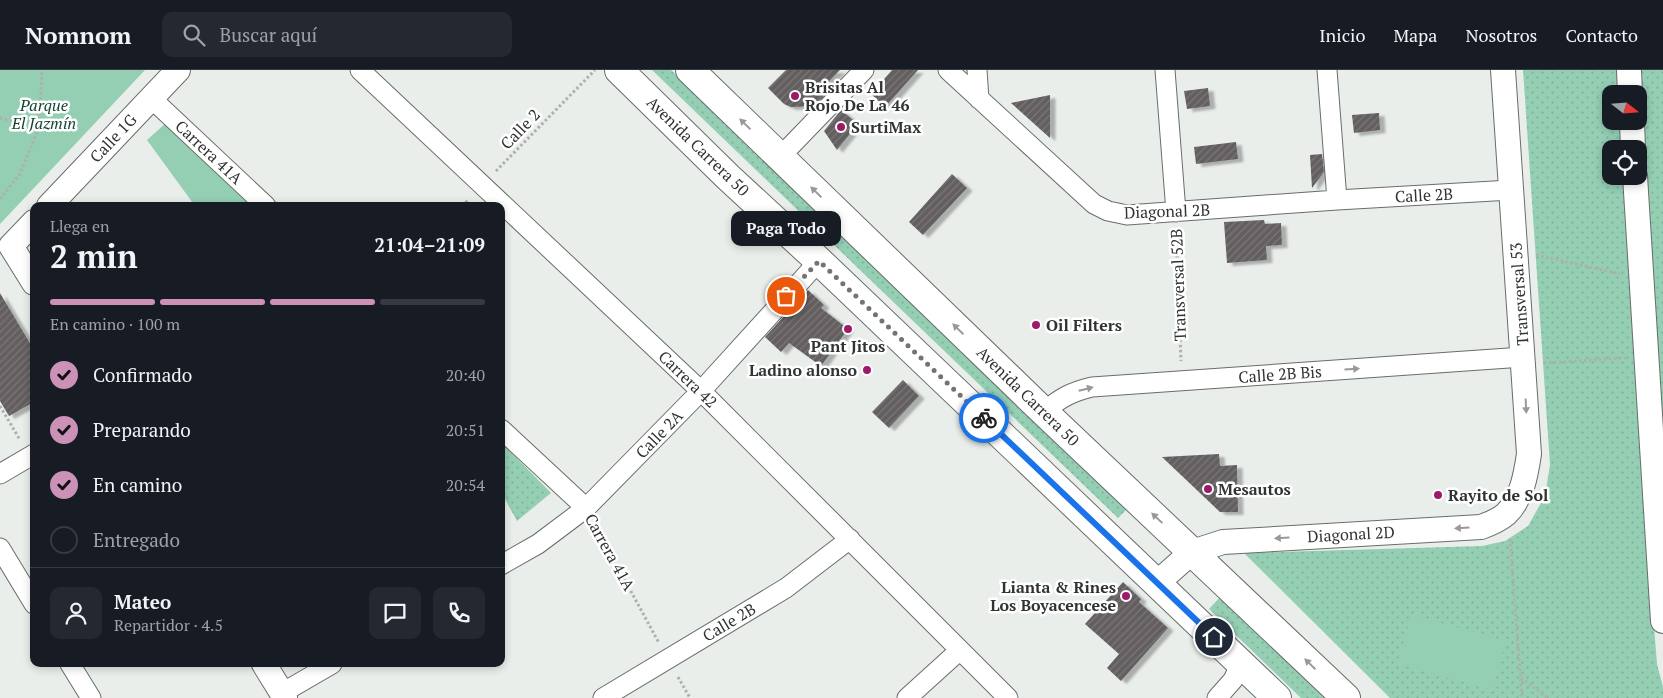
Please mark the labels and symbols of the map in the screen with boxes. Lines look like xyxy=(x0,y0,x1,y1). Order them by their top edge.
place label: Brisitas Al Rojo De La 46 xyxy=(805,76,910,116)
north arrow xyxy=(1602,85,1648,130)
marker: Brisitas Al Rojo De La 46 xyxy=(789,90,801,102)
street label: Avenida Carrera 50 xyxy=(642,91,754,201)
park label: Parque El Jazmín xyxy=(11,94,76,134)
street label: Calle 2 xyxy=(495,104,545,154)
street label: Calle 1G xyxy=(85,109,141,167)
street label: Carrera 41A xyxy=(170,115,248,189)
place label: SurtiMax xyxy=(851,116,921,138)
one-way arrow xyxy=(740,118,752,130)
marker: SurtiMax xyxy=(835,121,847,133)
street label: Calle 2B xyxy=(1394,182,1454,208)
one-way arrow xyxy=(810,186,822,198)
street label: Diagonal 2B xyxy=(1124,199,1210,223)
callout: Paga Todo xyxy=(731,211,841,246)
street label: Transversal 52B xyxy=(1165,228,1191,342)
street label: Transversal 53 xyxy=(1504,242,1534,346)
pin xyxy=(765,275,807,317)
place label: Oil Filters xyxy=(1046,314,1122,336)
marker: Oil Filters xyxy=(1030,319,1042,331)
marker: Pant Jitos xyxy=(842,323,854,335)
one-way arrow xyxy=(953,323,965,335)
place label: Pant Jitos xyxy=(811,335,885,357)
street label: Avenida Carrera 50 xyxy=(972,341,1084,451)
street label: Carrera 42 xyxy=(654,345,722,413)
place label: Ladino alonso xyxy=(749,359,857,381)
street label: Calle 2B Bis xyxy=(1237,360,1323,388)
marker: Ladino alonso xyxy=(861,364,873,376)
one-way arrow xyxy=(1345,365,1361,373)
one-way arrow xyxy=(1078,385,1093,393)
courier xyxy=(959,393,1009,443)
one-way arrow xyxy=(1523,398,1531,414)
street label: Calle 2A xyxy=(630,405,688,463)
place label: Mesautos xyxy=(1218,478,1291,500)
marker: Mesautos xyxy=(1202,483,1214,495)
place label: Rayito de Sol xyxy=(1448,484,1548,506)
marker: Rayito de Sol xyxy=(1432,489,1444,501)
street label: Carrera 41A xyxy=(580,510,640,594)
one-way arrow xyxy=(1151,512,1163,524)
street label: Diagonal 2D xyxy=(1307,521,1395,547)
one-way arrow xyxy=(1454,525,1470,533)
one-way arrow xyxy=(1274,534,1290,542)
place label: Lianta & Rines Los Boyacencese xyxy=(990,576,1116,616)
marker: Lianta & Rines Los Boyacencese xyxy=(1120,590,1132,602)
street label: Calle 2B xyxy=(698,598,760,646)
pin xyxy=(1193,616,1235,658)
one-way arrow xyxy=(1305,658,1317,670)

